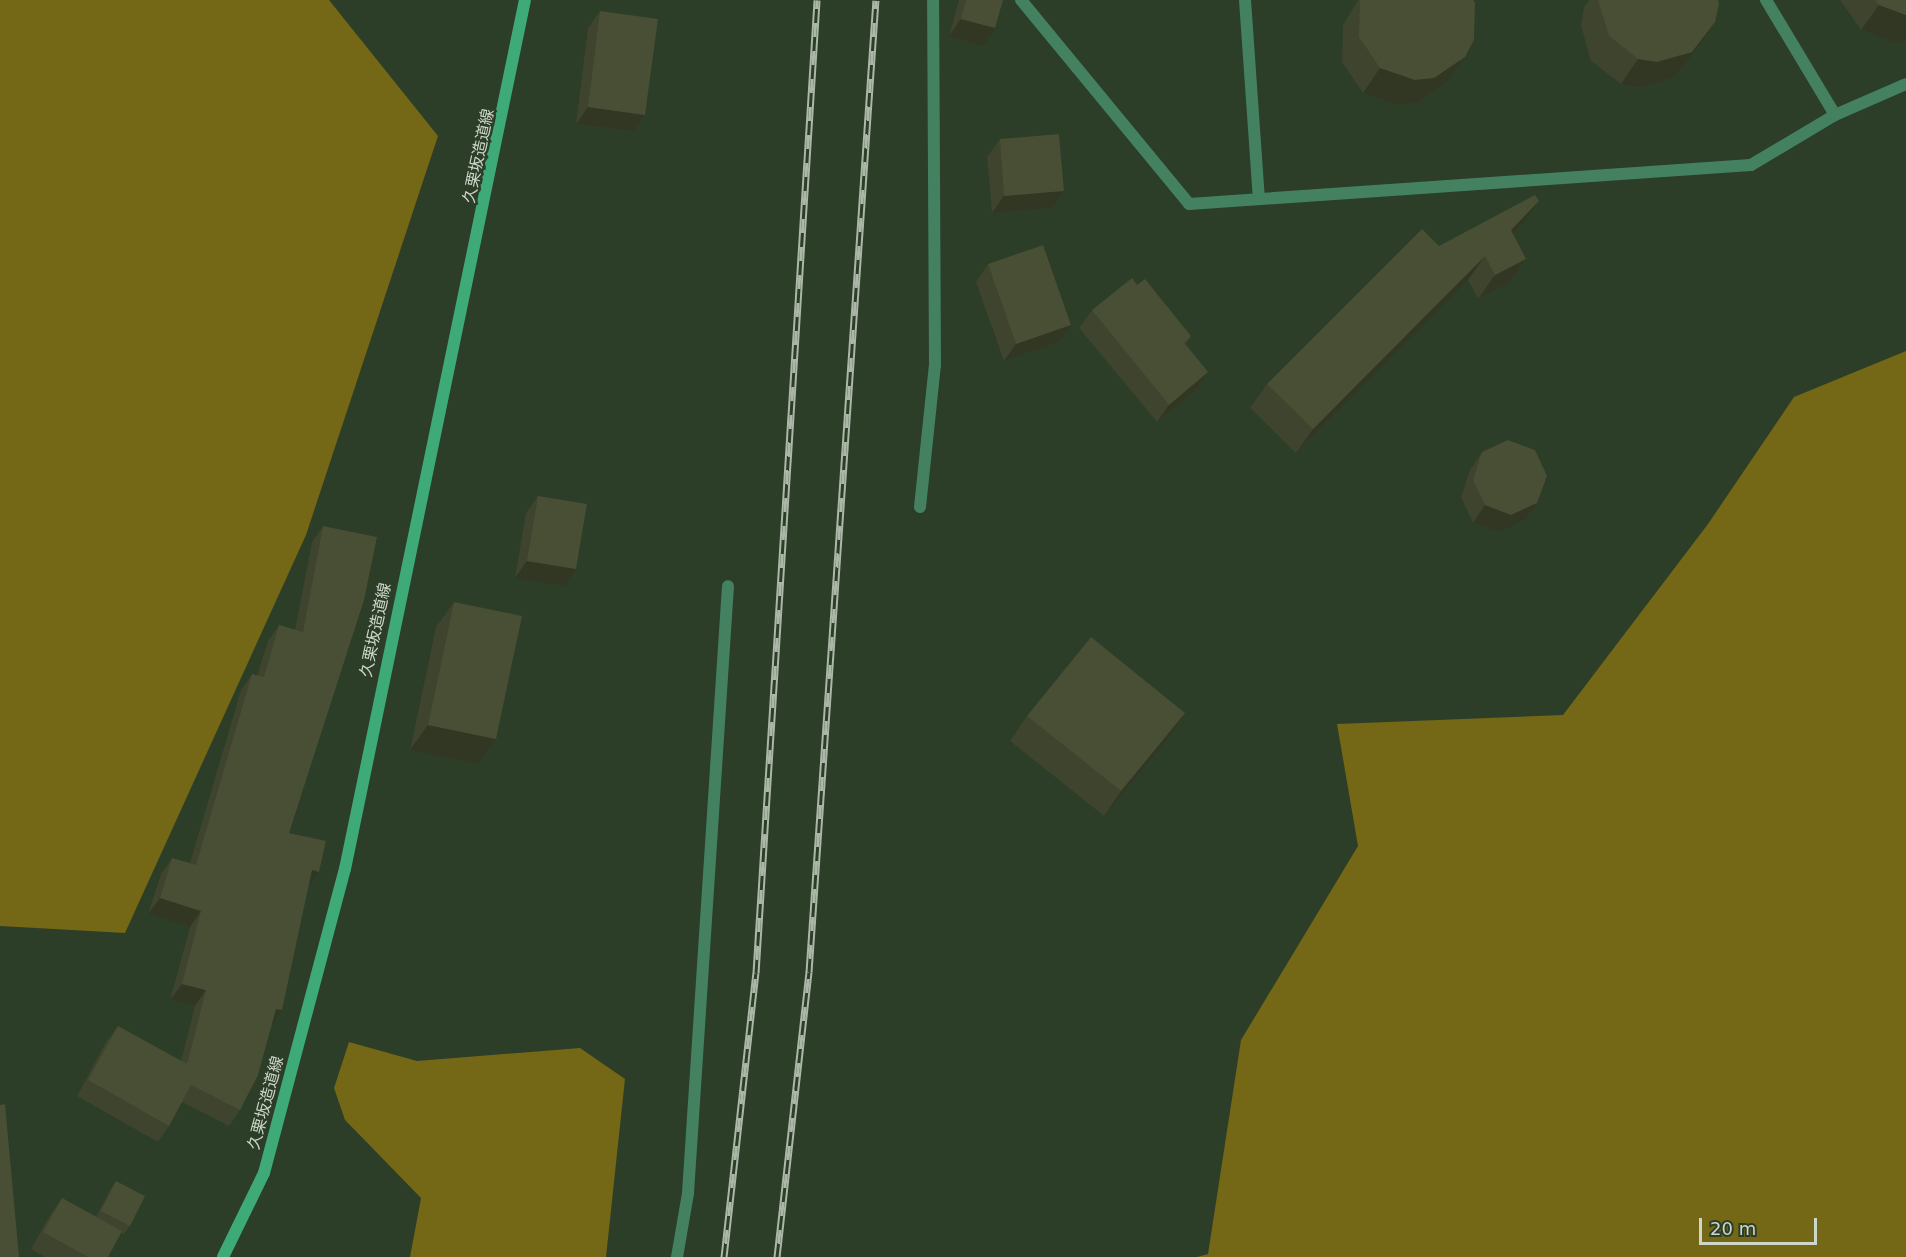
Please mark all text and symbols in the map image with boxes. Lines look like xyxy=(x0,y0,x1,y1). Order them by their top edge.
street label: 久栗坂造道線 xyxy=(460,107,498,205)
street label: 久栗坂造道線 xyxy=(357,581,395,679)
street label: 久栗坂造道線 xyxy=(244,1054,288,1152)
scale bar xyxy=(1702,1206,1820,1244)
text: 20 m xyxy=(1710,1218,1756,1239)

